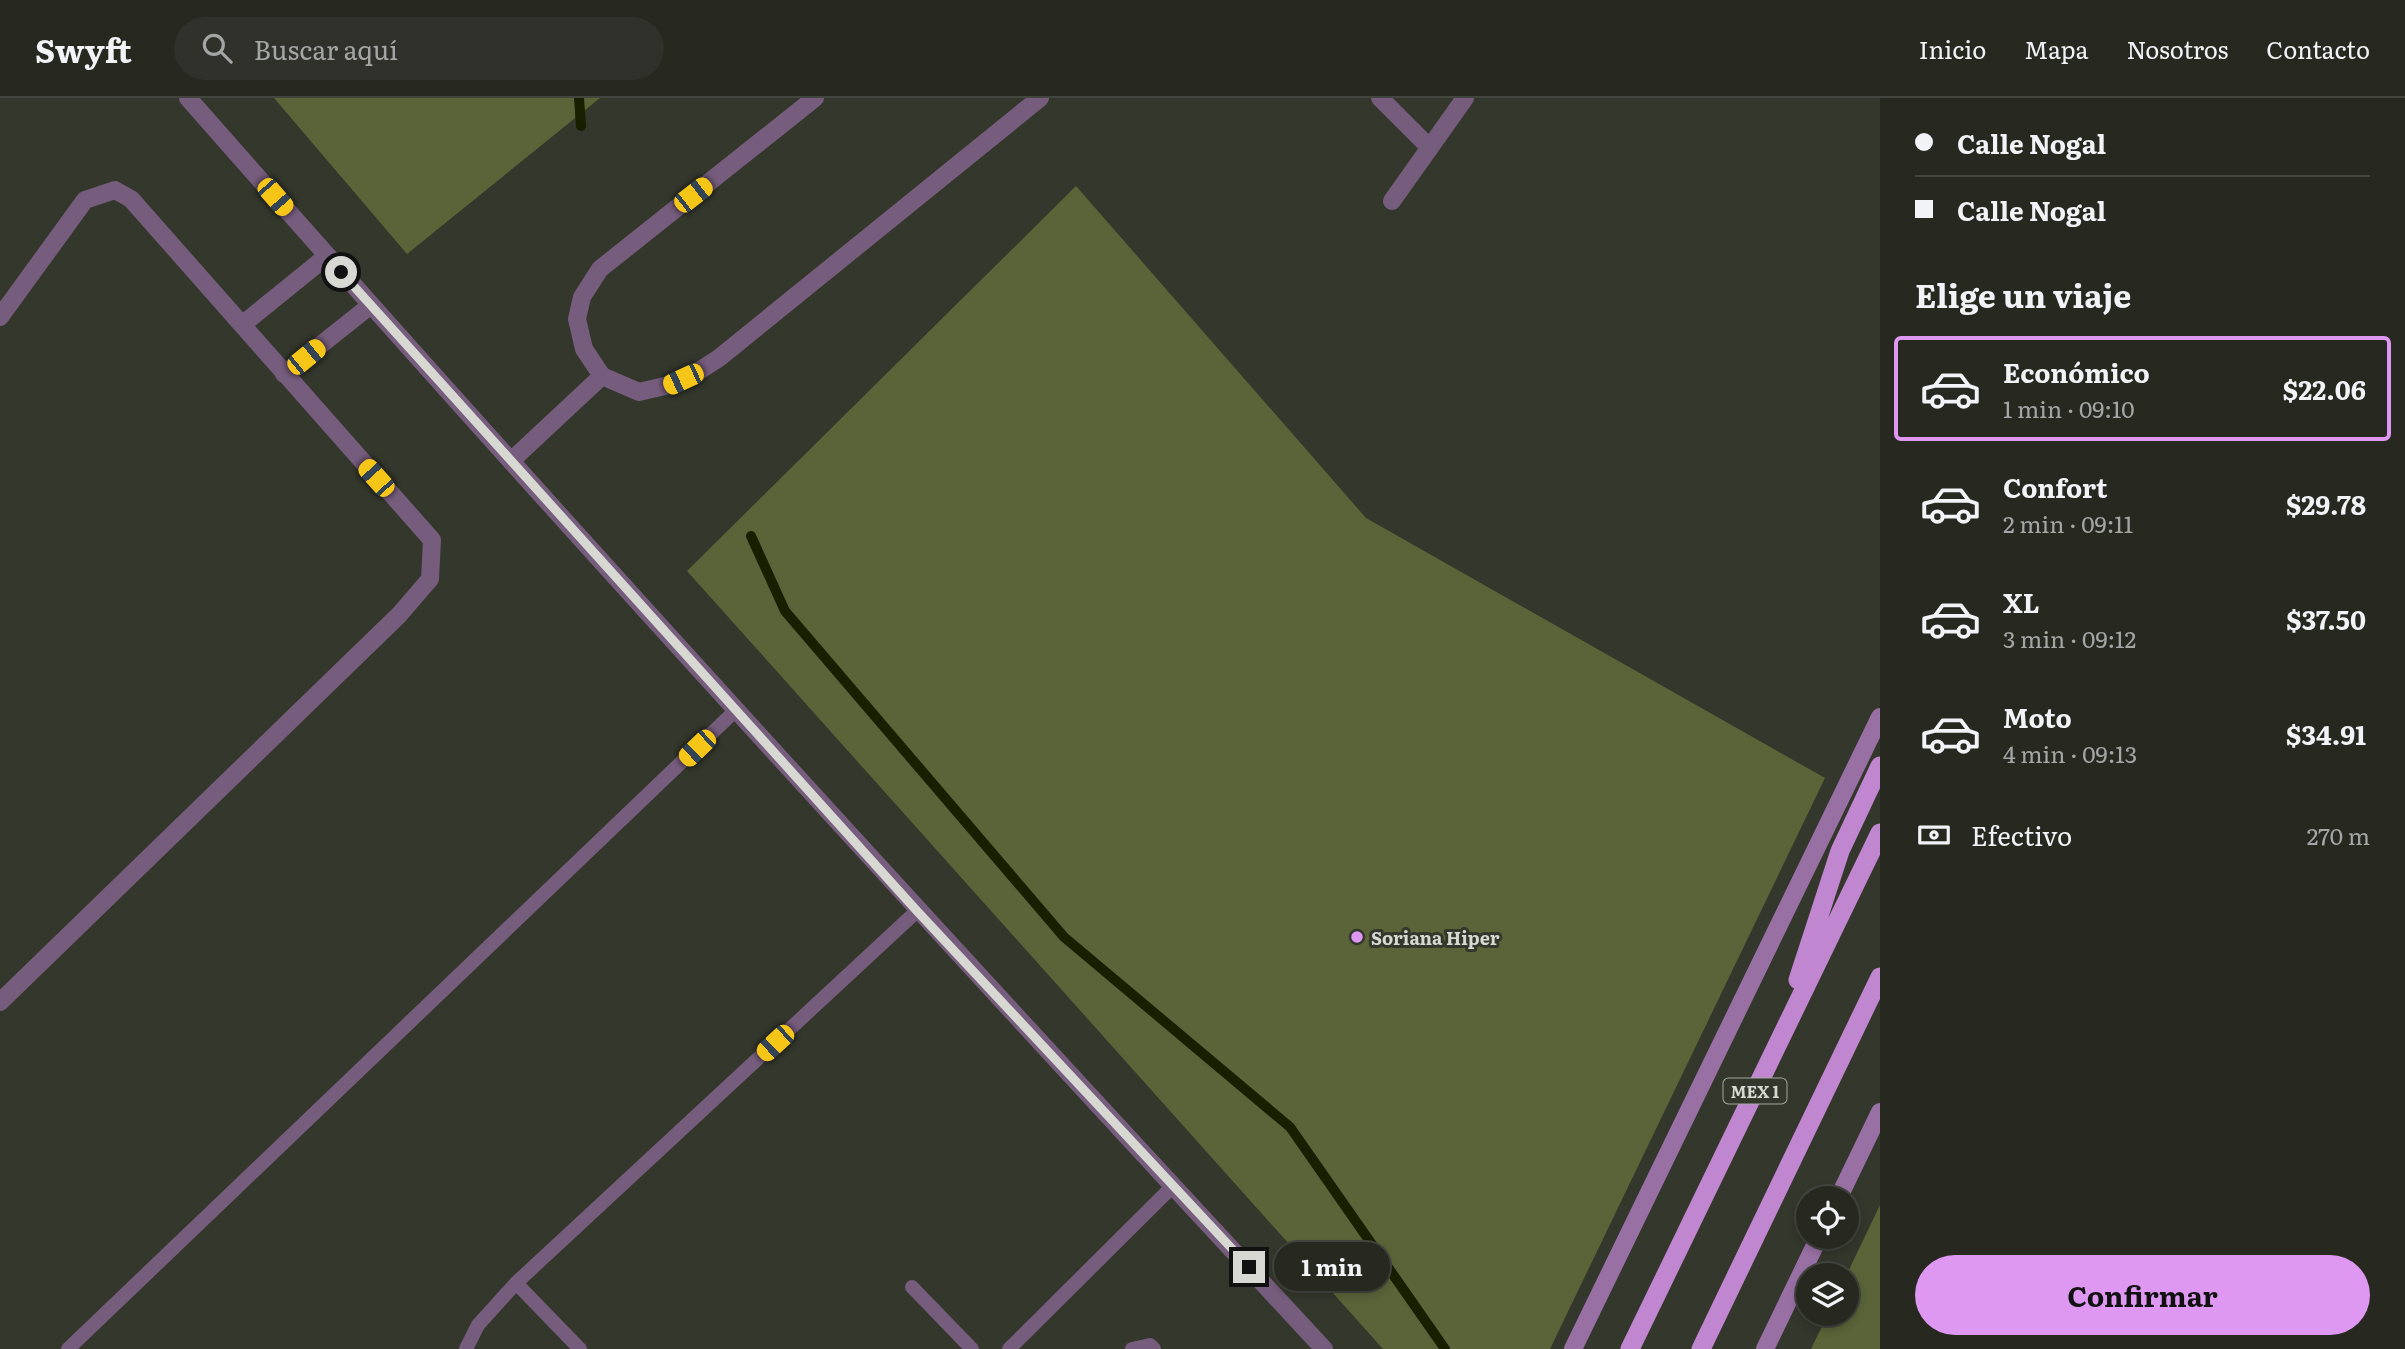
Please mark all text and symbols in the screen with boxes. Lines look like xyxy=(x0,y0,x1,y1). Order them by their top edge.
search box xyxy=(174,17,664,80)
text: Swyft xyxy=(35,24,132,73)
icon: search xyxy=(198,29,236,67)
text: Buscar aquí xyxy=(254,29,398,68)
text: Inicio xyxy=(1919,31,1986,66)
text: Mapa xyxy=(2024,31,2088,66)
text: Nosotros xyxy=(2126,31,2228,66)
text: Contacto xyxy=(2266,31,2370,66)
text: Calle Nogal xyxy=(1957,123,2106,162)
car xyxy=(254,174,297,220)
car xyxy=(670,174,717,216)
text: Calle Nogal xyxy=(1957,190,2106,229)
route start xyxy=(325,256,357,288)
text: Elige un viaje xyxy=(1915,270,2131,318)
car xyxy=(284,336,329,378)
text: Económico xyxy=(2003,352,2150,391)
icon: car xyxy=(1919,357,1982,420)
car xyxy=(660,361,707,397)
text: $22.06 xyxy=(2283,369,2366,408)
text: 1 min · 09:10 xyxy=(2003,391,2135,425)
car xyxy=(355,455,398,501)
text: Confort xyxy=(2003,467,2107,506)
icon: car xyxy=(1919,472,1982,535)
text: $29.78 xyxy=(2286,484,2366,523)
text: 2 min · 09:11 xyxy=(2003,506,2133,540)
text: XL xyxy=(2003,582,2040,621)
icon: car xyxy=(1919,587,1982,650)
text: $37.50 xyxy=(2286,599,2366,638)
text: 3 min · 09:12 xyxy=(2003,621,2136,655)
text: Moto xyxy=(2003,697,2072,736)
icon: car xyxy=(1919,702,1982,765)
text: $34.91 xyxy=(2286,714,2366,753)
car xyxy=(675,726,720,770)
text: 4 min · 09:13 xyxy=(2003,736,2137,770)
text: Efectivo xyxy=(1971,815,2072,854)
icon: cash xyxy=(1915,816,1953,854)
text: 270 m xyxy=(2307,818,2370,852)
place label: Soriana Hiper xyxy=(1371,924,1500,951)
marker: Soriana Hiper xyxy=(1349,929,1365,945)
car xyxy=(753,1021,798,1065)
road number: MEX 1 xyxy=(1724,1079,1786,1104)
map controls xyxy=(1796,1186,1859,1326)
button: locate xyxy=(1796,1186,1859,1249)
callout: 1 min xyxy=(1274,1242,1389,1292)
text: 1 min xyxy=(1301,1249,1363,1283)
route end xyxy=(1233,1251,1265,1283)
button: Confirmar xyxy=(1915,1255,2370,1335)
button: layers xyxy=(1796,1263,1859,1326)

